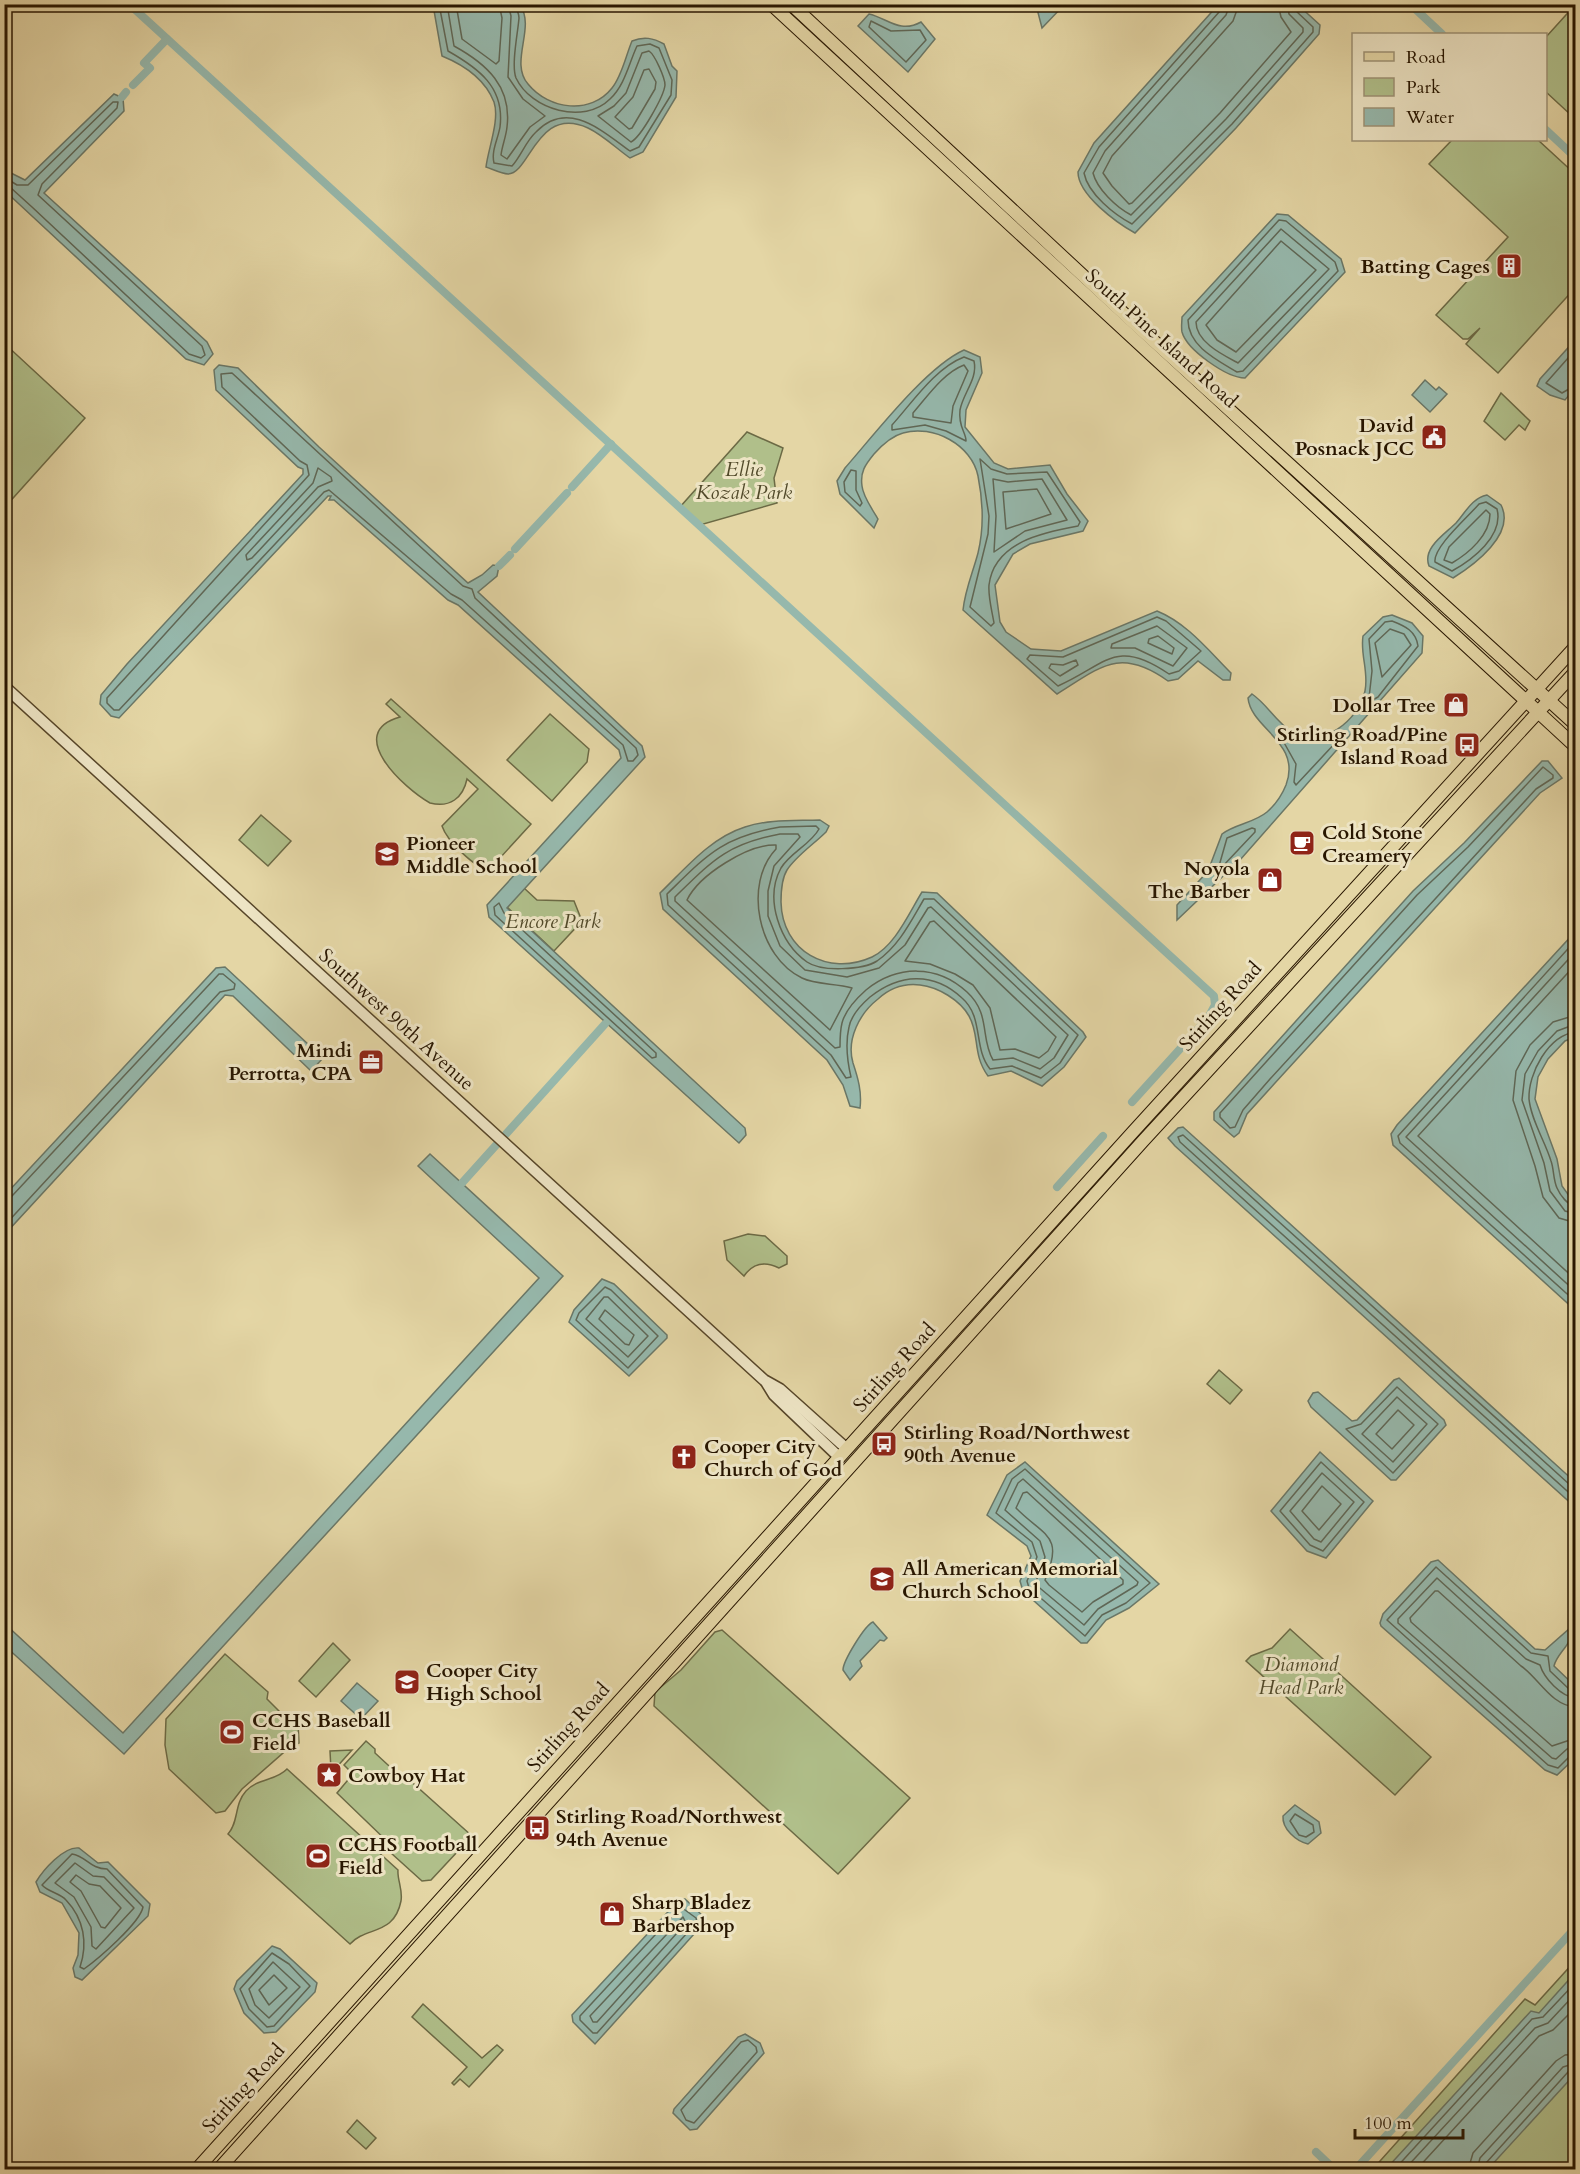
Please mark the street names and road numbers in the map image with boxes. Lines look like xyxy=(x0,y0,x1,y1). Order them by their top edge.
street label: South Pine Island Road xyxy=(1080,263,1244,414)
street label: Southwest 90th Avenue xyxy=(313,942,480,1097)
street label: Stirling Road xyxy=(1173,955,1268,1057)
street label: Stirling Road xyxy=(847,1316,942,1418)
street label: Stirling Road xyxy=(521,1676,616,1778)
street label: Stirling Road xyxy=(196,2037,291,2139)

